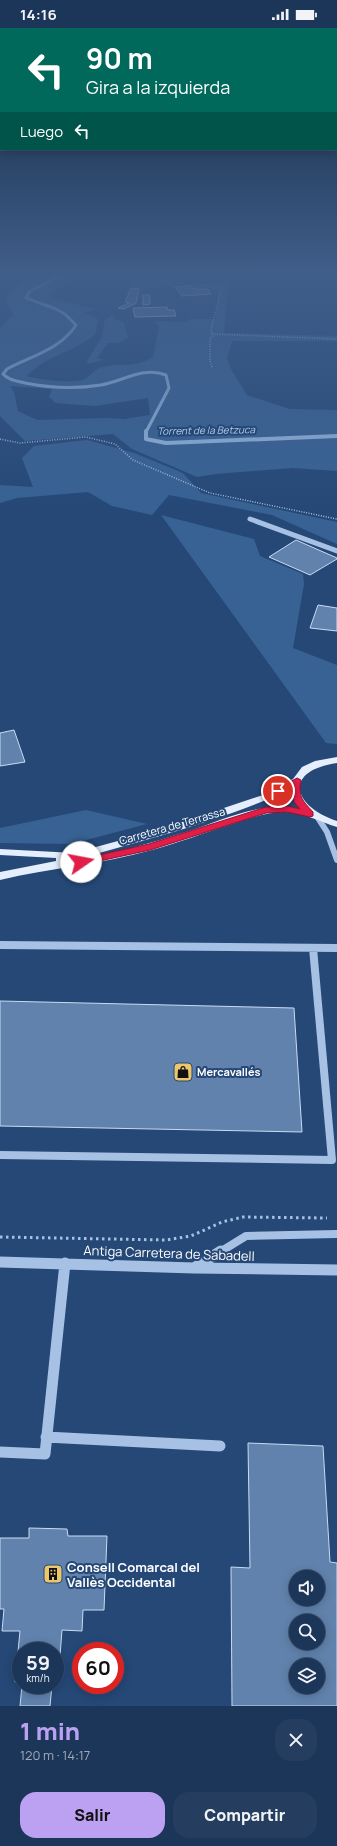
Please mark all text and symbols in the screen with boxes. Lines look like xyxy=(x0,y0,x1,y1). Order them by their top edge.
text: 14:16 xyxy=(20,4,57,25)
text: 90 m xyxy=(86,39,153,77)
icon: left xyxy=(20,44,72,96)
text: Gira a la izquierda xyxy=(86,75,230,99)
icon: left xyxy=(71,120,93,142)
text: Luego xyxy=(20,121,63,142)
water label: Torrent de la Betzuca xyxy=(157,422,255,438)
pin xyxy=(261,774,295,808)
icon: arrive xyxy=(267,780,289,802)
street label: Carretera de Terrassa xyxy=(117,803,227,848)
position arrow xyxy=(60,841,102,883)
shop icon: Mercavallés xyxy=(172,1061,194,1083)
place label: Mercavallés xyxy=(197,1064,261,1079)
street label: Antiga Carretera de Sabadell xyxy=(83,1241,255,1265)
place label: Consell Comarcal del Vallès Occidental xyxy=(67,1558,200,1591)
building icon: Consell Comarcal del Vallès Occidental xyxy=(42,1563,64,1585)
map controls xyxy=(289,1570,325,1694)
button: sound xyxy=(289,1570,325,1606)
button: search xyxy=(289,1614,325,1650)
speed limit sign: 60 xyxy=(72,1642,124,1694)
text: 59 xyxy=(26,1649,50,1676)
button: layers xyxy=(289,1658,325,1694)
text: km/h xyxy=(26,1671,50,1685)
text: 1 min xyxy=(20,1714,80,1747)
button: close xyxy=(275,1719,317,1761)
text: 120 m · 14:17 xyxy=(20,1746,90,1764)
button: Salir xyxy=(20,1792,165,1838)
button: Compartir xyxy=(173,1792,317,1838)

